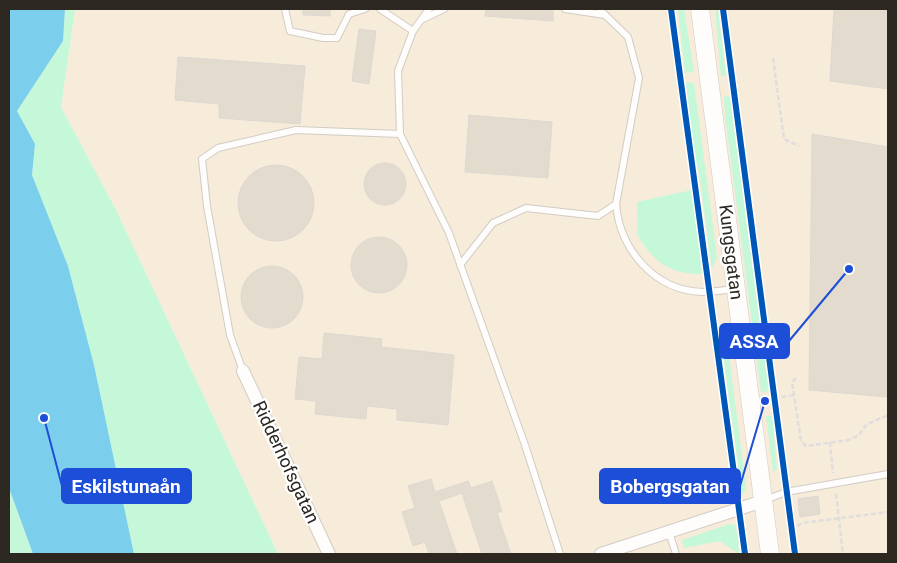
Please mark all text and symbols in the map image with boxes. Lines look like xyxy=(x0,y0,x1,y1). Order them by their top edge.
street label: Kungsgatan xyxy=(715,203,748,301)
callout: ASSA xyxy=(720,324,789,358)
text: ASSA xyxy=(730,330,779,353)
street label: Ridderhofsgatan xyxy=(249,397,324,526)
callout: Eskilstunaån xyxy=(62,469,191,503)
callout: Bobergsgatan xyxy=(600,469,740,503)
text: Eskilstunaån xyxy=(71,475,181,498)
text: Bobergsgatan xyxy=(610,475,730,498)

